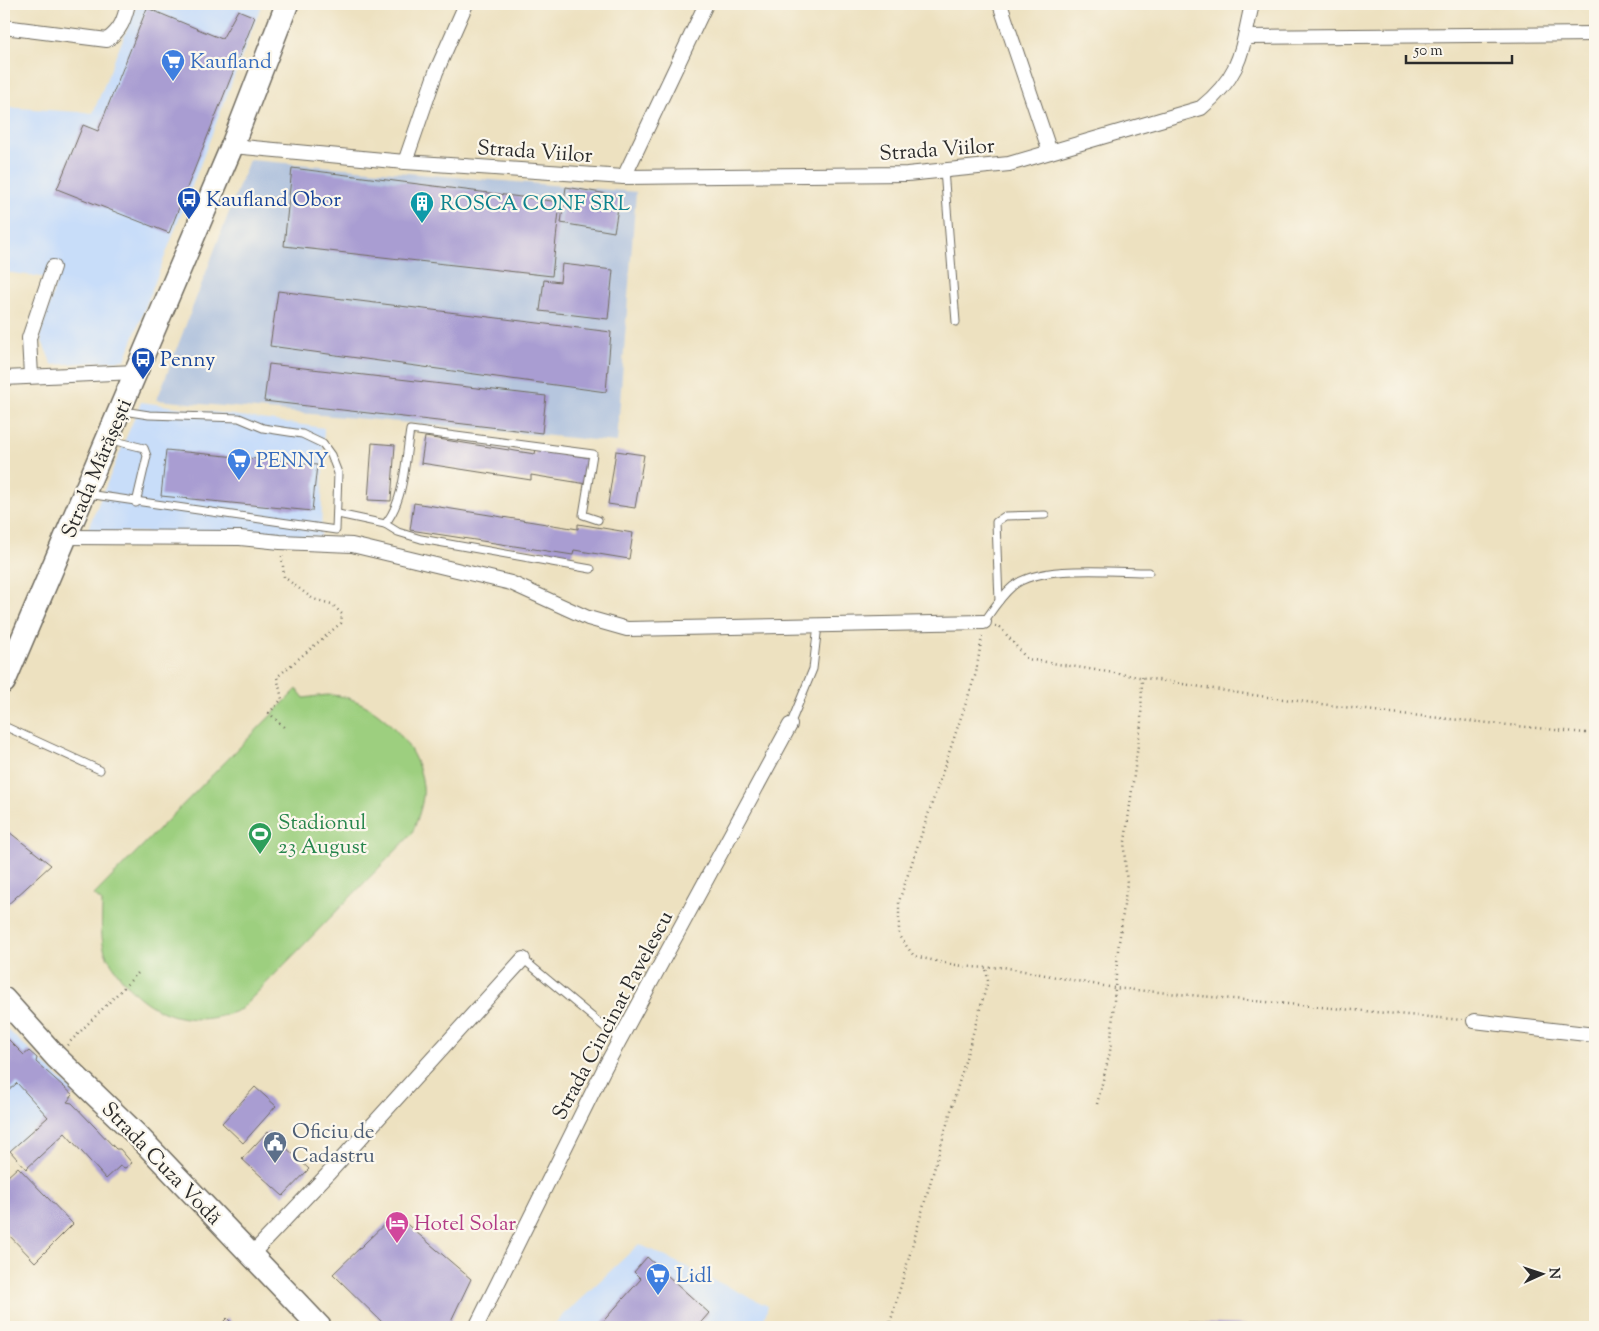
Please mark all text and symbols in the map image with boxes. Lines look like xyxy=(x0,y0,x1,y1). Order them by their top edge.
scale bar xyxy=(1406,32,1513,64)
text: 50 m xyxy=(1413,41,1443,62)
supermarket icon: Kaufland xyxy=(160,48,186,82)
place label: Kaufland xyxy=(190,48,272,78)
street label: Strada Viilor xyxy=(878,132,996,170)
street label: Strada Viilor xyxy=(476,134,594,172)
bus stop icon: Kaufland Obor xyxy=(176,186,202,220)
place label: Kaufland Obor xyxy=(206,186,341,216)
building icon: ROSCA CONF SRL xyxy=(409,190,435,224)
place label: ROSCA CONF SRL xyxy=(440,190,630,220)
bus stop icon: Penny xyxy=(130,346,156,380)
place label: Penny xyxy=(160,346,216,376)
street label: Strada Mărășești xyxy=(55,394,141,543)
supermarket icon: PENNY xyxy=(226,447,252,481)
place label: PENNY xyxy=(256,447,329,477)
place label: Stadionul 23 August xyxy=(278,809,367,863)
sports icon: Stadionul 23 August xyxy=(247,821,273,855)
street label: Strada Cincinat Pavelescu xyxy=(546,906,682,1126)
street label: Strada Cuza Vodă xyxy=(94,1096,228,1233)
place label: Oficiu de Cadastru xyxy=(292,1118,375,1172)
public building icon: Oficiu de Cadastru xyxy=(262,1130,288,1164)
hotel icon: Hotel Solar xyxy=(384,1210,410,1244)
place label: Hotel Solar xyxy=(414,1210,516,1240)
north arrow xyxy=(1516,1248,1566,1298)
supermarket icon: Lidl xyxy=(645,1262,671,1296)
place label: Lidl xyxy=(676,1262,712,1292)
text: N xyxy=(1543,1267,1563,1280)

